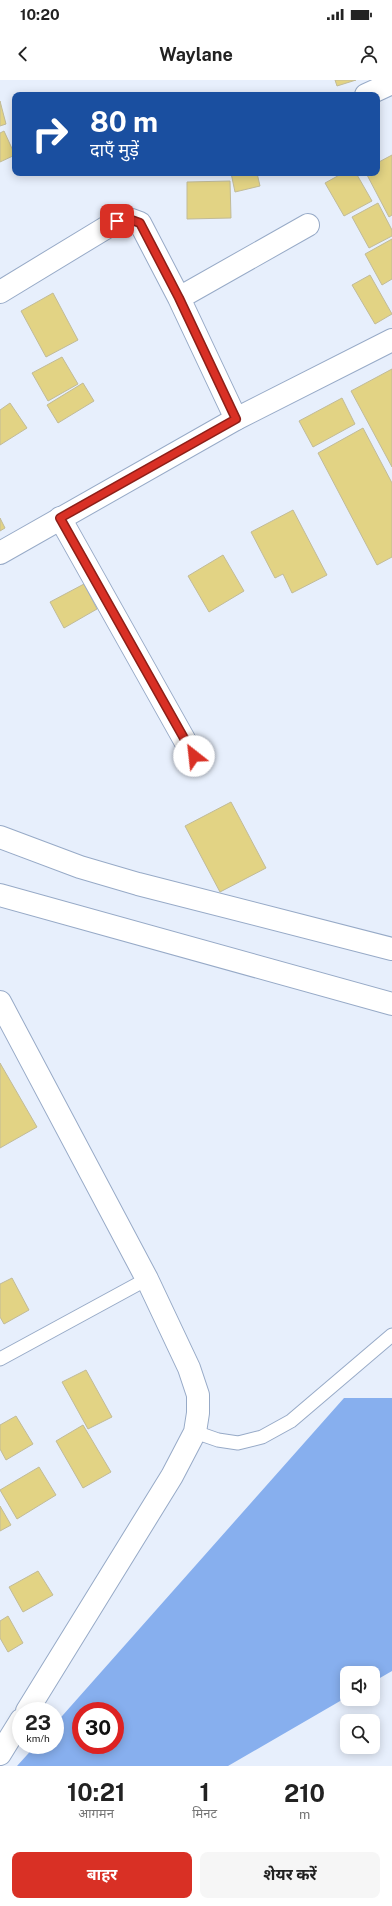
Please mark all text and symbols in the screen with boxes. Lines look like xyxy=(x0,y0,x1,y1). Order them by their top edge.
text: 10:20 xyxy=(20,6,60,23)
icon: back xyxy=(12,43,34,65)
icon: person xyxy=(358,43,380,65)
text: Waylane xyxy=(159,44,233,65)
text: 80 m xyxy=(90,105,158,138)
icon: right xyxy=(24,108,76,160)
text: दाएँ मुड़ें xyxy=(90,139,139,160)
pin xyxy=(100,204,134,238)
icon: arrive xyxy=(106,210,128,232)
position arrow xyxy=(173,735,215,777)
map controls xyxy=(340,1666,380,1754)
button: sound xyxy=(340,1666,380,1706)
speed limit sign: 30 xyxy=(72,1702,124,1754)
text: 23 xyxy=(25,1711,51,1735)
button: search xyxy=(340,1714,380,1754)
text: km/h xyxy=(26,1732,50,1744)
text: 10:21 xyxy=(67,1778,125,1806)
text: 1 xyxy=(199,1778,210,1806)
text: 210 xyxy=(284,1779,325,1807)
text: आगमन xyxy=(78,1806,114,1821)
text: मिनट xyxy=(192,1806,217,1821)
text: m xyxy=(299,1807,310,1822)
button: बाहर xyxy=(12,1852,192,1898)
button: शेयर करें xyxy=(200,1852,380,1898)

